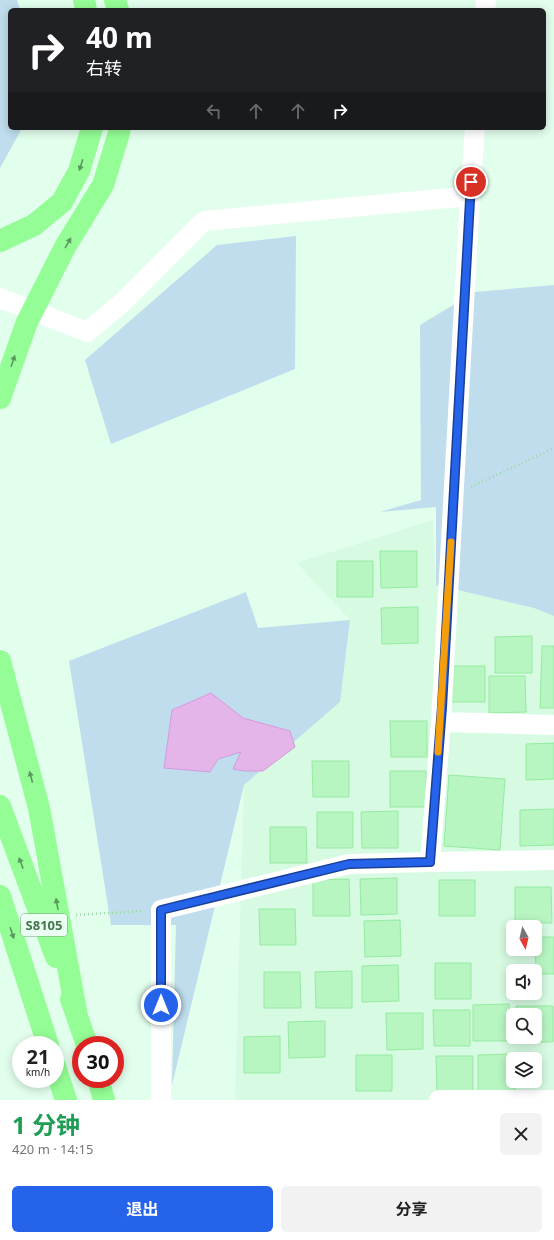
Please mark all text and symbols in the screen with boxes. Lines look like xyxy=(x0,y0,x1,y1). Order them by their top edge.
text: 40 m xyxy=(86,18,153,56)
icon: right xyxy=(20,24,72,76)
text: 右转 xyxy=(86,56,122,80)
icon: left xyxy=(203,100,225,122)
icon: ahead xyxy=(245,100,267,122)
icon: ahead xyxy=(287,100,309,122)
icon: right xyxy=(329,100,351,122)
one-way arrow xyxy=(78,160,84,172)
pin xyxy=(454,165,488,199)
icon: arrive xyxy=(460,171,482,193)
one-way arrow xyxy=(64,237,71,249)
one-way arrow xyxy=(10,355,16,367)
one-way arrow xyxy=(28,770,34,782)
one-way arrow xyxy=(18,857,24,869)
one-way arrow xyxy=(53,898,59,910)
road number: S8105 xyxy=(21,914,67,936)
north arrow xyxy=(506,920,542,956)
map controls xyxy=(506,920,542,1088)
one-way arrow xyxy=(9,928,15,940)
button: sound xyxy=(506,964,542,1000)
position arrow xyxy=(140,984,182,1026)
button: search xyxy=(506,1008,542,1044)
speed limit sign: 30 xyxy=(72,1036,124,1088)
text: 21 xyxy=(27,1043,49,1070)
button: layers xyxy=(506,1052,542,1088)
text: km/h xyxy=(26,1065,50,1079)
text: 1 分钟 xyxy=(12,1108,80,1141)
button: close xyxy=(500,1113,542,1155)
text: 420 m · 14:15 xyxy=(12,1140,93,1158)
button: 退出 xyxy=(12,1186,273,1232)
button: 分享 xyxy=(281,1186,542,1232)

